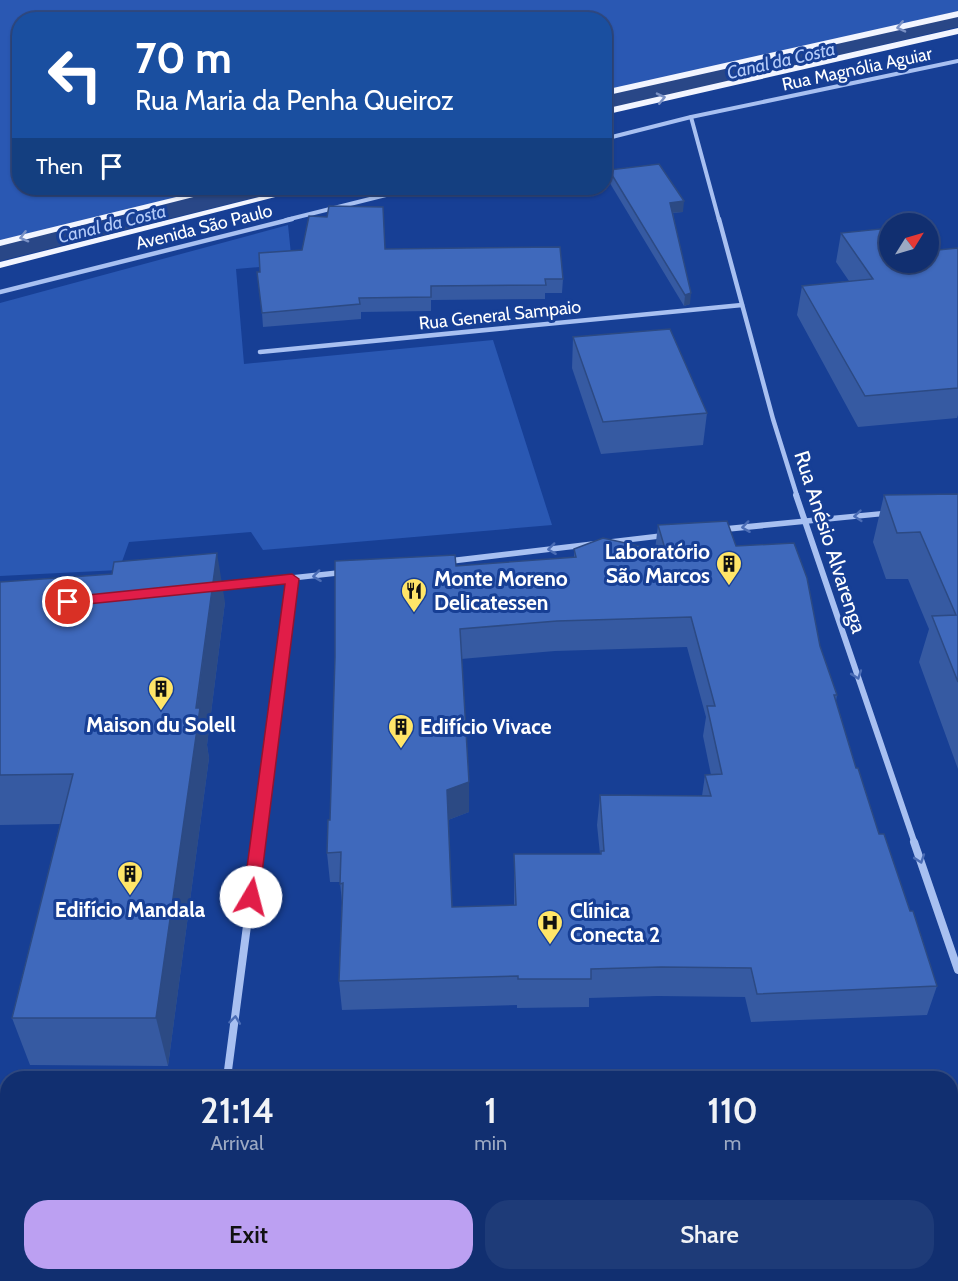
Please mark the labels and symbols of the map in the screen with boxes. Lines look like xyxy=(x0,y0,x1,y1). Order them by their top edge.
one-way arrow xyxy=(896,20,906,33)
water label: Canal da Costa xyxy=(725,38,837,84)
street label: Rua Magnólia Aguiar xyxy=(780,42,934,96)
one-way arrow xyxy=(656,93,666,106)
street label: Avenida São Paulo xyxy=(133,199,275,255)
water label: Canal da Costa xyxy=(56,200,168,248)
north arrow xyxy=(879,213,939,273)
one-way arrow xyxy=(19,230,29,243)
street label: Rua General Sampaio xyxy=(418,296,582,334)
street label: Rua Anésio Alvarenga xyxy=(789,447,872,636)
one-way arrow xyxy=(853,509,862,522)
one-way arrow xyxy=(741,520,750,533)
place label: Laboratório São Marcos xyxy=(605,539,710,588)
one-way arrow xyxy=(547,542,557,555)
building icon: Laboratório São Marcos xyxy=(714,549,744,587)
place label: Monte Moreno Delicatessen xyxy=(434,566,568,615)
one-way arrow xyxy=(312,569,321,582)
pin xyxy=(42,576,93,627)
restaurant icon: Monte Moreno Delicatessen xyxy=(399,576,429,614)
one-way arrow xyxy=(849,669,862,680)
building icon: Maison du Solell xyxy=(146,674,176,712)
place label: Maison du Solell xyxy=(86,712,236,737)
building icon: Edifício Vivace xyxy=(386,712,416,750)
place label: Edifício Vivace xyxy=(420,714,552,739)
one-way arrow xyxy=(913,854,925,864)
building icon: Edifício Mandala xyxy=(115,859,145,897)
position arrow xyxy=(219,865,283,929)
place label: Edifício Mandala xyxy=(55,897,206,922)
place label: Clínica Conecta 2 xyxy=(570,898,660,947)
hospital icon: Clínica Conecta 2 xyxy=(535,908,565,946)
one-way arrow xyxy=(228,1016,240,1025)

